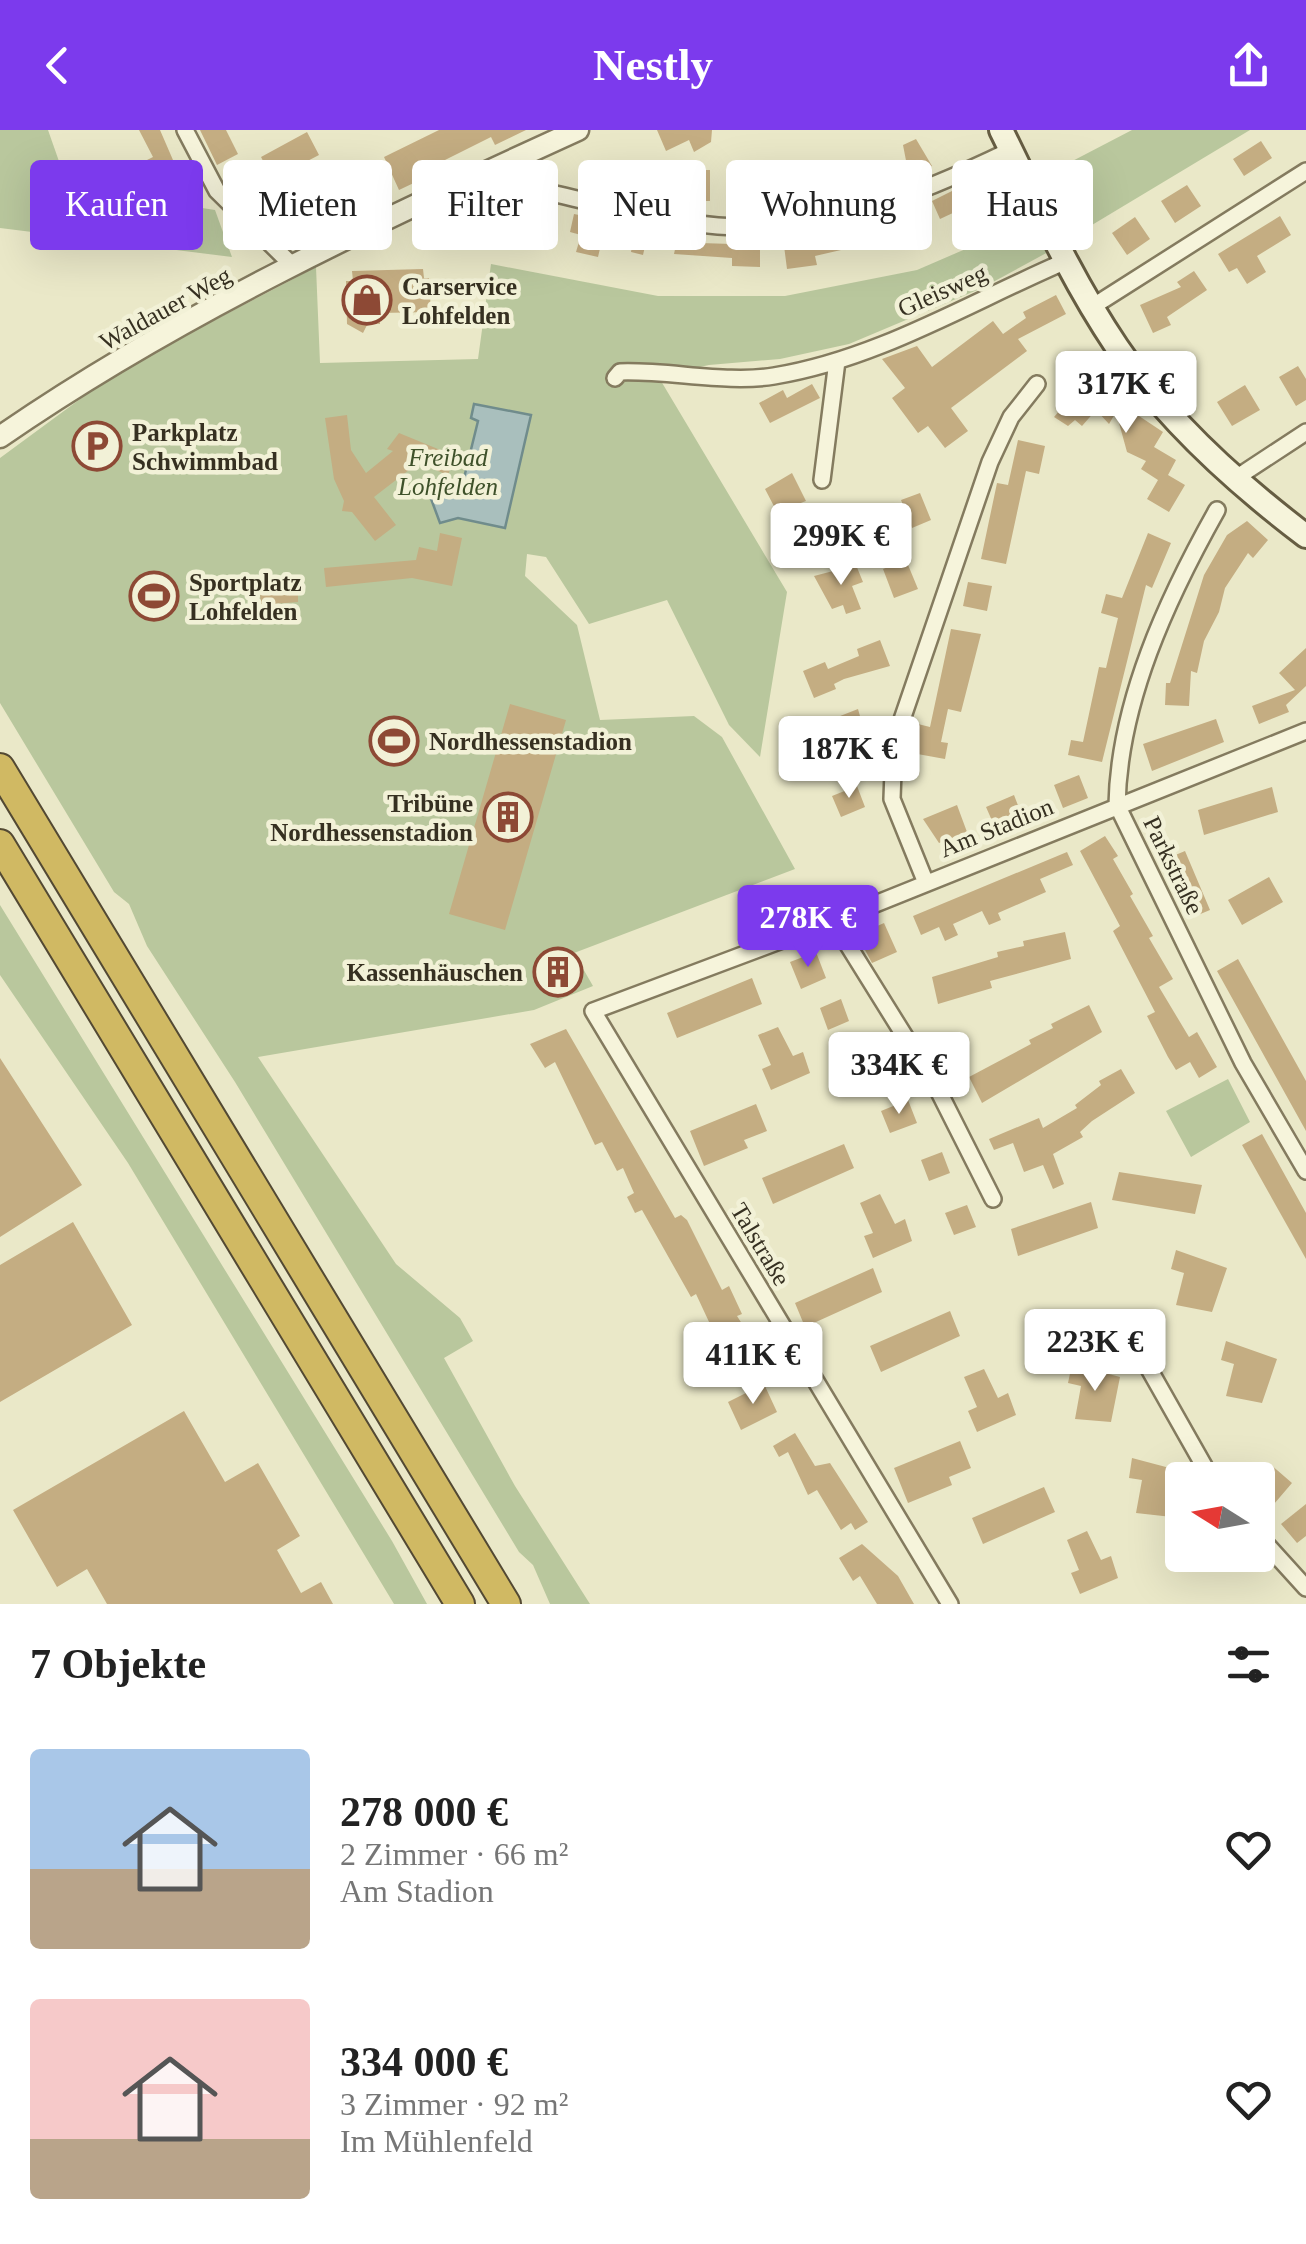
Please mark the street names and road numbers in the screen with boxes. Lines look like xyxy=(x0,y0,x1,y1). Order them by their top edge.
street label: Gleisweg xyxy=(894,259,991,322)
street label: Waldauer Weg xyxy=(95,261,236,356)
street label: Am Stadion xyxy=(935,792,1057,862)
street label: Parkstraße xyxy=(1138,812,1209,919)
street label: Talstraße xyxy=(725,1198,796,1290)

